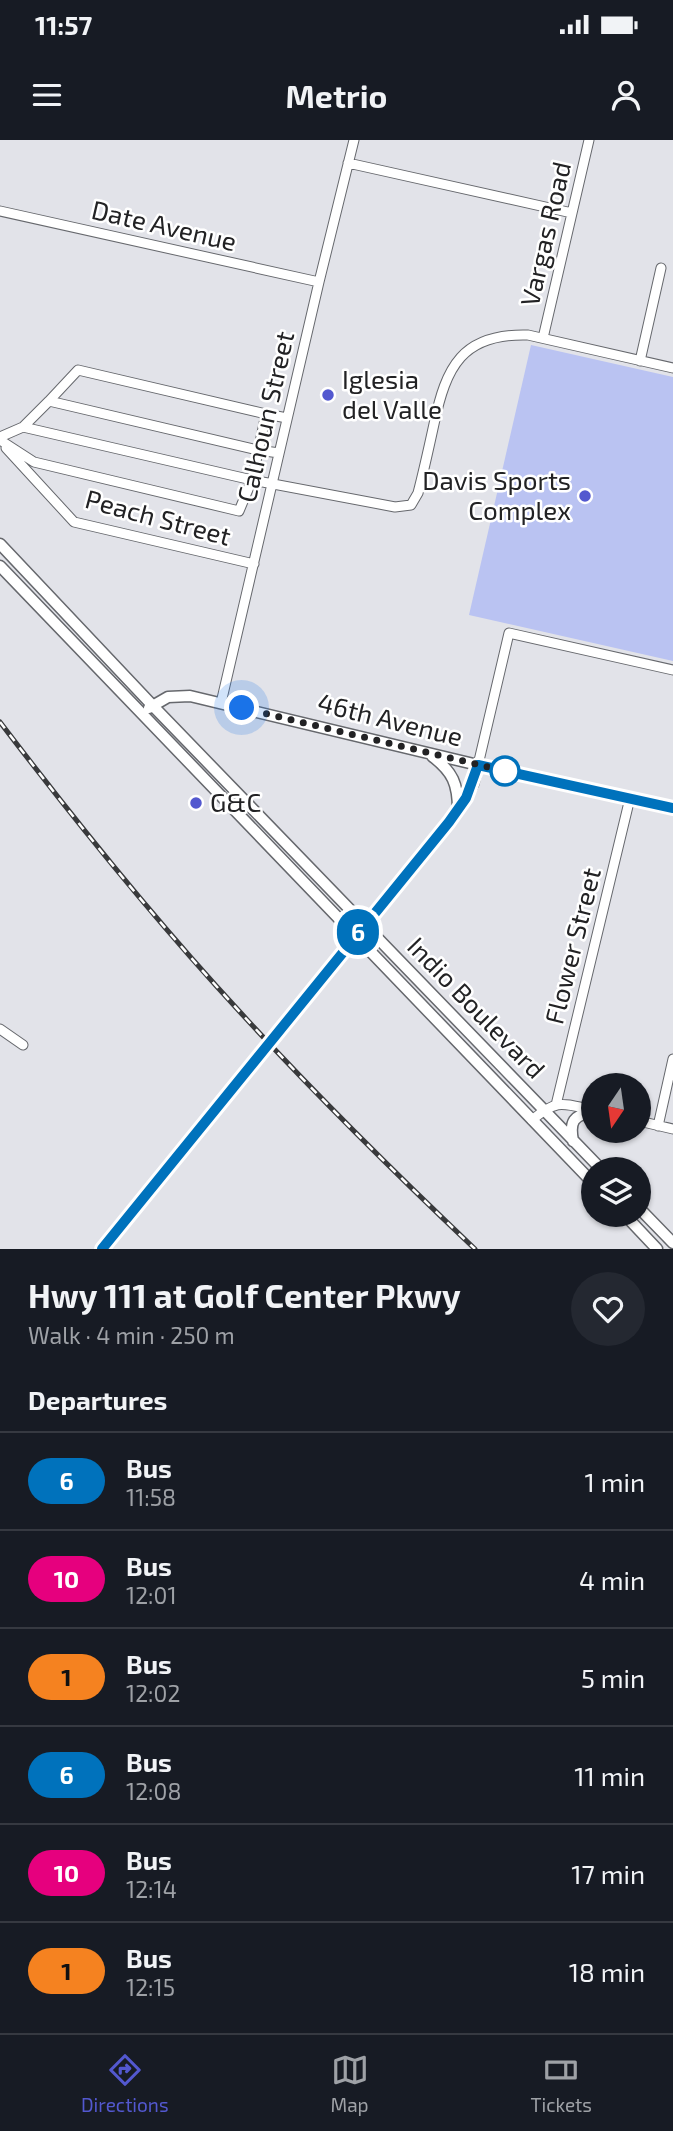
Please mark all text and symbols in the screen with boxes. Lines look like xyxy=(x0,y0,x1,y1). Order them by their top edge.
text: 11:57 xyxy=(35,9,92,40)
icon: menu xyxy=(28,76,66,114)
text: Metrio xyxy=(286,76,387,114)
icon: person xyxy=(607,76,645,114)
street label: Vargas Road xyxy=(513,158,576,309)
street label: Date Avenue xyxy=(89,193,240,256)
street label: Calhoun Street xyxy=(230,328,299,505)
place label: Iglesia del Valle xyxy=(342,363,442,424)
marker: Iglesia del Valle xyxy=(320,387,336,403)
place label: Davis Sports Complex xyxy=(422,464,571,525)
street label: Peach Street xyxy=(82,482,235,551)
marker: Davis Sports Complex xyxy=(577,488,593,504)
street label: 46th Avenue xyxy=(315,686,466,752)
your location xyxy=(224,690,259,725)
unlabelled marker xyxy=(490,756,520,786)
place label: G&C xyxy=(210,786,261,817)
marker: G&C xyxy=(188,795,204,811)
street label: Flower Street xyxy=(537,864,606,1027)
line badge: 6 xyxy=(335,909,381,955)
text: 6 xyxy=(351,917,365,946)
street label: Indio Boulevard xyxy=(402,930,552,1084)
north arrow xyxy=(581,1073,651,1143)
map controls xyxy=(581,1073,651,1227)
button: layers xyxy=(581,1157,651,1227)
button: heart xyxy=(571,1272,645,1346)
text: Hwy 111 at Golf Center Pkwy xyxy=(28,1275,461,1315)
text: Walk · 4 min · 250 m xyxy=(28,1321,235,1349)
text: Departures xyxy=(28,1384,167,1415)
text: Bus xyxy=(126,1452,172,1483)
text: 6 xyxy=(59,1466,74,1495)
text: 1 min xyxy=(585,1466,645,1497)
text: 11:58 xyxy=(126,1483,176,1511)
text: Bus xyxy=(126,1550,172,1581)
text: 10 xyxy=(54,1564,79,1593)
text: 4 min xyxy=(579,1564,645,1595)
text: 12:01 xyxy=(126,1581,177,1609)
text: Bus xyxy=(126,1648,172,1679)
text: 1 xyxy=(61,1662,72,1691)
text: 5 min xyxy=(581,1662,645,1693)
text: 12:02 xyxy=(126,1679,180,1707)
text: Bus xyxy=(126,1746,172,1777)
text: 6 xyxy=(59,1760,74,1789)
text: 11 min xyxy=(574,1760,645,1791)
text: 12:08 xyxy=(126,1777,181,1805)
text: Bus xyxy=(126,1844,172,1875)
text: 10 xyxy=(54,1858,79,1887)
text: 17 min xyxy=(571,1858,645,1889)
text: 12:14 xyxy=(126,1875,177,1903)
text: Bus xyxy=(126,1942,172,1973)
text: 1 xyxy=(61,1956,72,1985)
text: 18 min xyxy=(569,1956,645,1987)
text: 12:15 xyxy=(126,1973,175,2001)
tab: Directions xyxy=(81,2051,169,2116)
tab: Map xyxy=(330,2051,369,2116)
tab: Tickets xyxy=(530,2051,592,2116)

